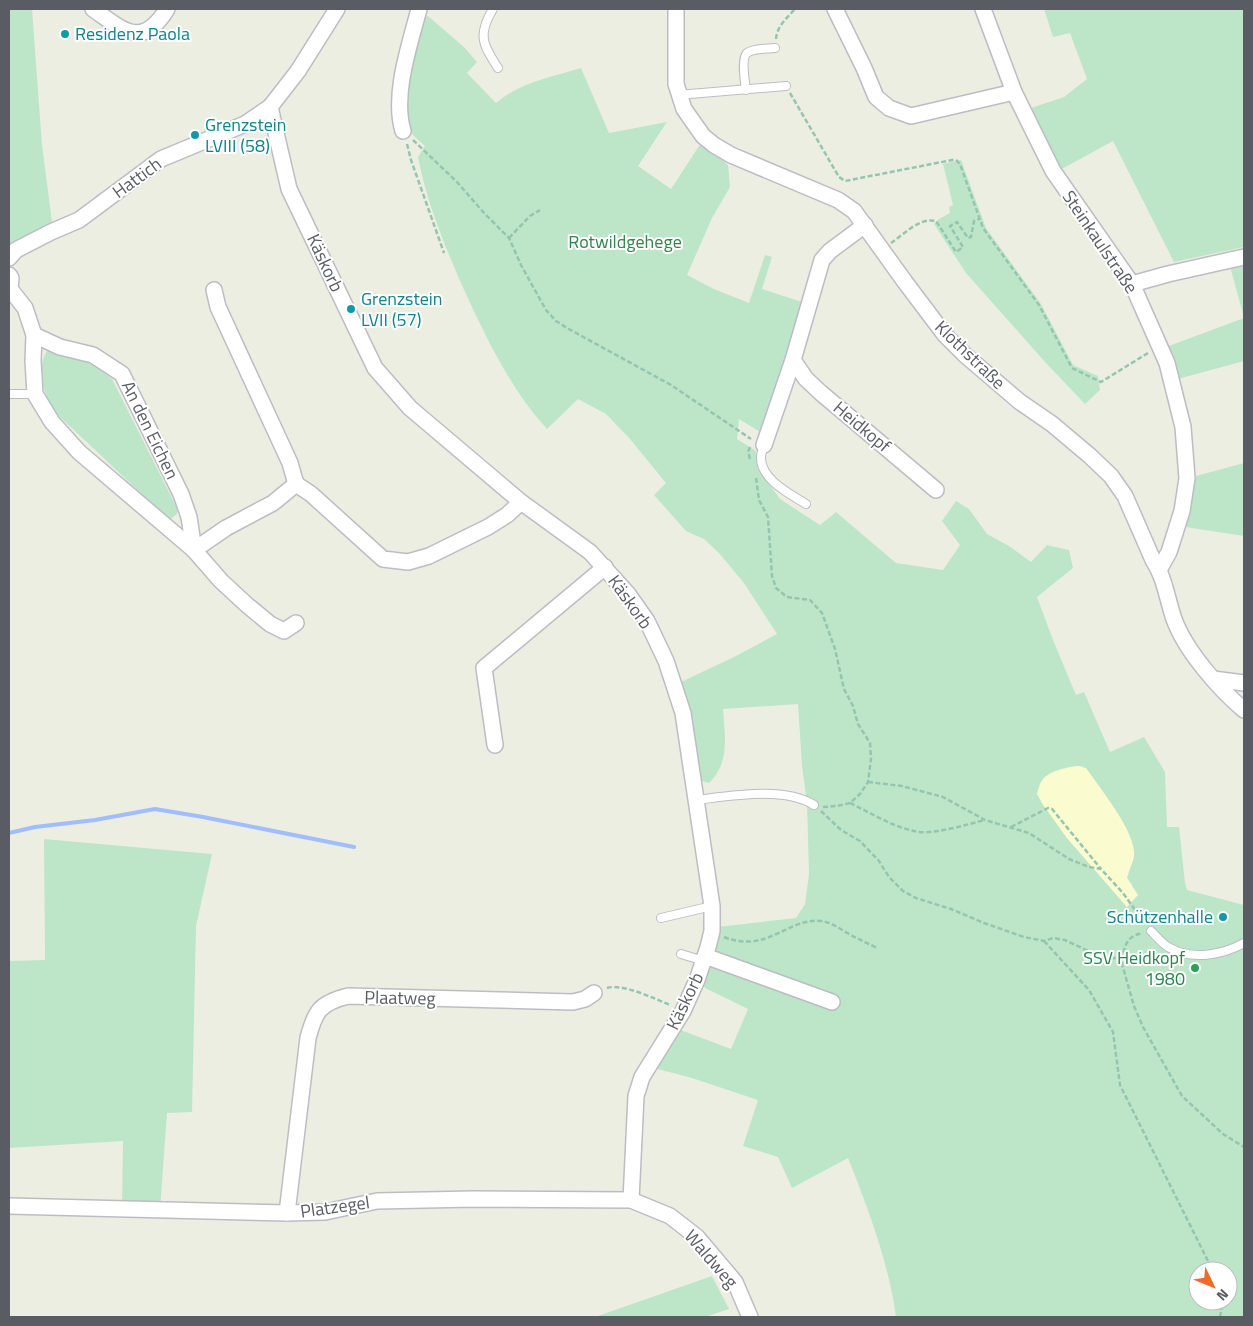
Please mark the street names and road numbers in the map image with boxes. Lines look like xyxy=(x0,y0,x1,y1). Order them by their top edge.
street label: Hattich xyxy=(106,150,167,205)
street label: Steinkaulstraße xyxy=(1056,185,1145,299)
street label: Käskorb xyxy=(300,229,351,296)
street label: Klothstraße xyxy=(929,314,1012,395)
street label: An den Eichen xyxy=(115,376,186,484)
street label: Heidkopf xyxy=(828,394,897,459)
street label: Käskorb xyxy=(601,569,659,634)
street label: Käskorb xyxy=(659,967,710,1034)
street label: Plaatweg xyxy=(364,983,436,1012)
street label: Platzegel xyxy=(298,1188,371,1225)
street label: Waldweg xyxy=(678,1223,745,1294)

